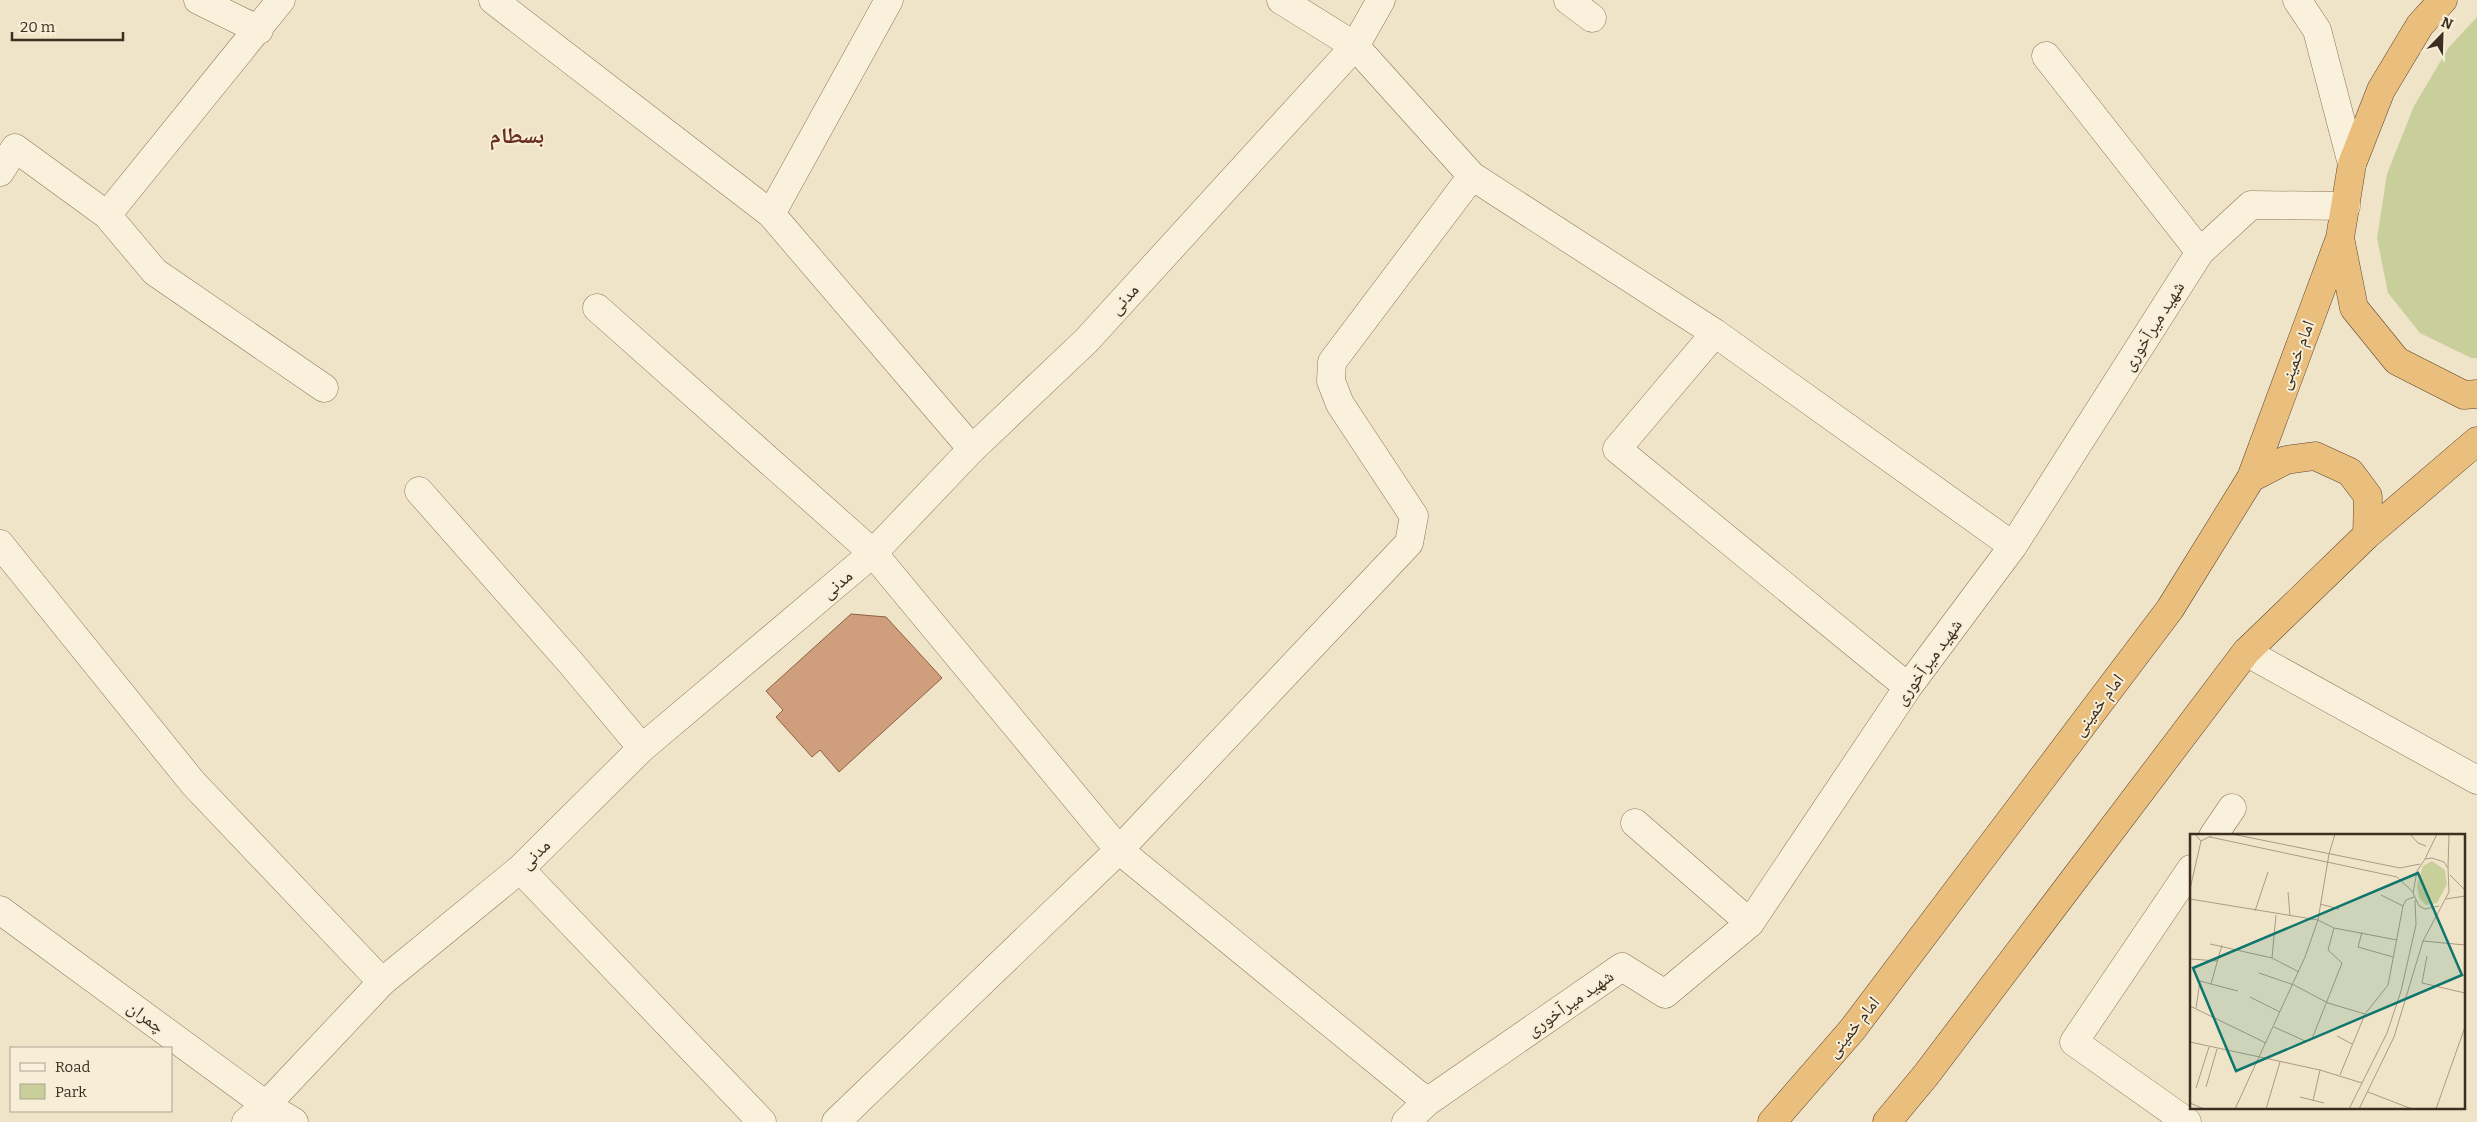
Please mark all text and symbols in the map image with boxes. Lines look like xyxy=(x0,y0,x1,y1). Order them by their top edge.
scale bar xyxy=(12,10,124,42)
north arrow xyxy=(2417,10,2467,60)
text: N xyxy=(2439,14,2455,34)
text: 20 m xyxy=(20,18,56,36)
district label: بسطام xyxy=(490,122,544,151)
street label: شهید میرآخوری xyxy=(2117,277,2189,375)
street label: مدنی xyxy=(1104,279,1144,319)
street label: امام خمینی xyxy=(2273,317,2320,393)
street label: مدنی xyxy=(817,565,857,603)
street label: شهید میرآخوری xyxy=(1889,614,1967,710)
street label: امام خمینی xyxy=(2067,669,2129,741)
street label: مدنی xyxy=(515,834,555,874)
inset map xyxy=(2190,834,2464,1110)
street label: شهید میرآخوری xyxy=(1522,965,1618,1041)
street label: امام خمینی xyxy=(1822,992,1885,1063)
street label: چمران xyxy=(123,996,169,1038)
legend xyxy=(10,1047,172,1112)
text: Road xyxy=(55,1058,90,1076)
text: Park xyxy=(55,1083,87,1101)

